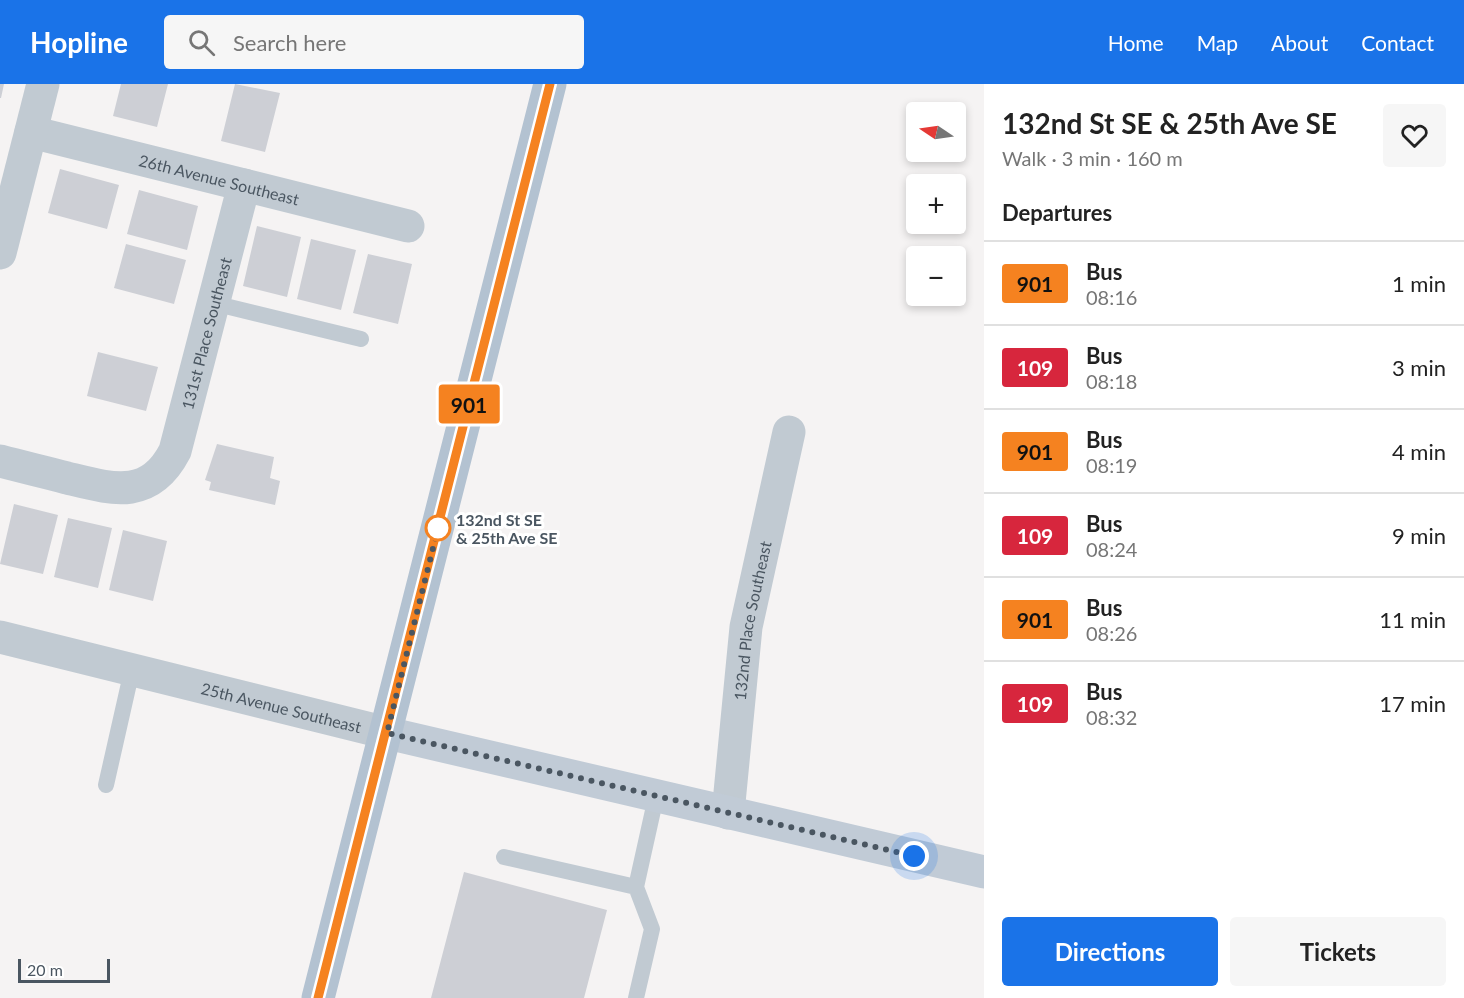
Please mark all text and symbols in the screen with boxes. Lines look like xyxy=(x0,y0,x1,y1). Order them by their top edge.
search box xyxy=(164,15,584,69)
text: Hopline xyxy=(30,25,128,59)
icon: search xyxy=(185,26,218,59)
text: Search here xyxy=(233,29,346,56)
text: Home xyxy=(1108,30,1164,55)
text: Map xyxy=(1197,30,1238,55)
text: About xyxy=(1271,30,1328,55)
text: Contact xyxy=(1361,30,1434,55)
north arrow xyxy=(906,102,966,162)
map controls xyxy=(906,102,966,306)
button: heart xyxy=(1383,104,1446,167)
text: 132nd St SE & 25th Ave SE xyxy=(1002,106,1337,140)
text: Walk · 3 min · 160 m xyxy=(1002,146,1183,170)
street label: 26th Avenue Southeast xyxy=(137,150,302,208)
button: + xyxy=(906,174,966,234)
text: Departures xyxy=(1002,199,1112,226)
button: − xyxy=(906,246,966,306)
street label: 131st Place Southeast xyxy=(177,255,234,411)
text: Bus xyxy=(1086,258,1122,285)
text: 1 min xyxy=(1392,270,1446,297)
text: 901 xyxy=(1017,271,1053,296)
text: 08:16 xyxy=(1086,285,1137,309)
text: Bus xyxy=(1086,342,1122,369)
text: 3 min xyxy=(1392,354,1446,381)
text: 109 xyxy=(1017,355,1053,380)
text: 08:18 xyxy=(1086,369,1137,393)
line badge: 901 xyxy=(434,384,504,424)
text: 901 xyxy=(451,392,487,417)
text: Bus xyxy=(1086,426,1122,453)
text: 4 min xyxy=(1392,438,1446,465)
text: 901 xyxy=(1017,439,1053,464)
text: 08:19 xyxy=(1086,453,1137,477)
place label: 132nd St SE & 25th Ave SE xyxy=(456,510,557,547)
text: Bus xyxy=(1086,510,1122,537)
marker: 132nd St SE & 25th Ave SE xyxy=(425,515,451,541)
text: 9 min xyxy=(1392,522,1446,549)
text: 109 xyxy=(1017,523,1053,548)
text: 08:24 xyxy=(1086,537,1137,561)
street label: 132nd Place Southeast xyxy=(729,539,774,701)
text: Bus xyxy=(1086,594,1122,621)
text: 11 min xyxy=(1379,606,1446,633)
text: 901 xyxy=(1017,607,1053,632)
text: 08:26 xyxy=(1086,621,1137,645)
street label: 25th Avenue Southeast xyxy=(199,678,364,736)
text: Bus xyxy=(1086,678,1122,705)
text: 17 min xyxy=(1379,690,1446,717)
text: 109 xyxy=(1017,691,1053,716)
text: 08:32 xyxy=(1086,705,1137,729)
your location xyxy=(899,841,929,871)
button: Directions xyxy=(1002,917,1218,986)
button: Tickets xyxy=(1230,917,1446,986)
scale bar xyxy=(18,956,110,984)
text: 20 m xyxy=(27,960,63,979)

